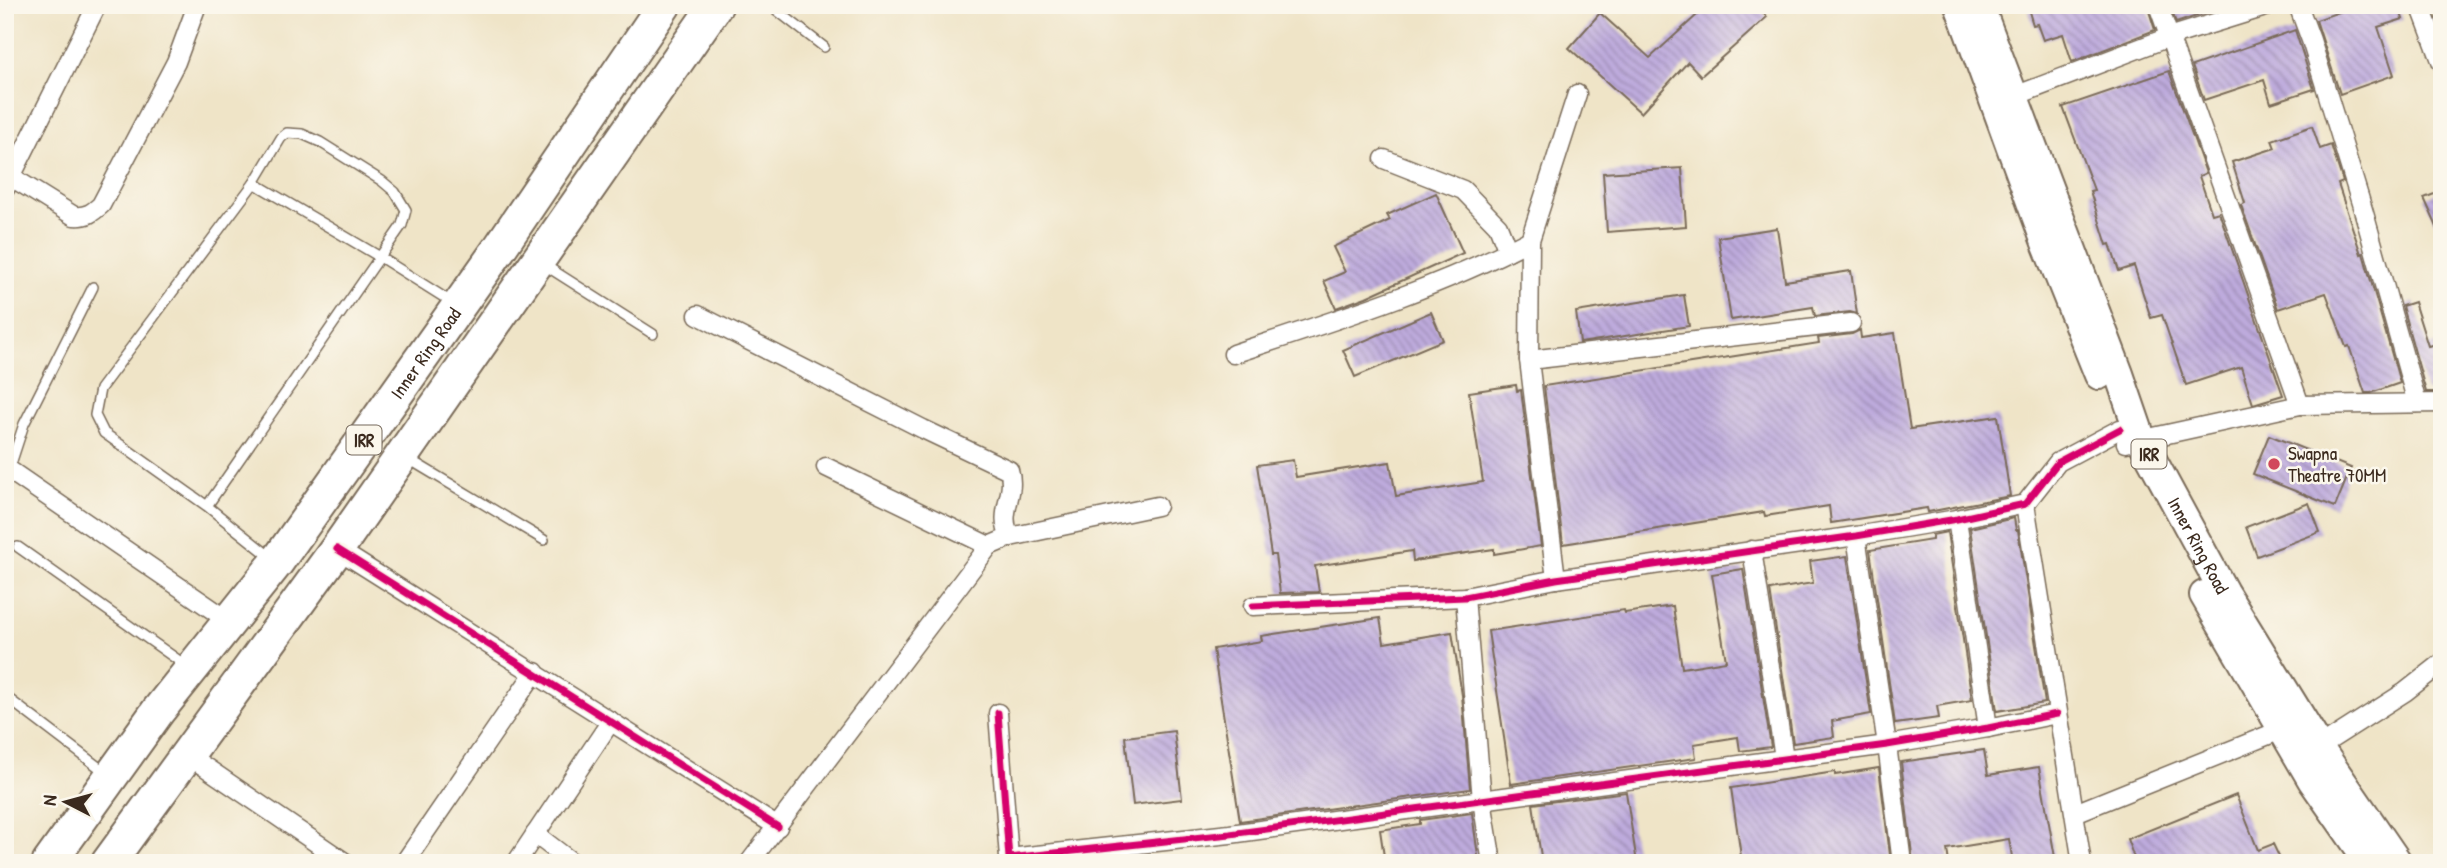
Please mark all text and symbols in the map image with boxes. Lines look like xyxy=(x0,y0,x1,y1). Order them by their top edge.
street label: Inner Ring Road xyxy=(384,302,467,404)
road number: IRR xyxy=(346,426,382,454)
road number: IRR xyxy=(2132,440,2166,468)
place label: Swapna Theatre 70MM xyxy=(2288,440,2386,488)
marker: Swapna Theatre 70MM xyxy=(2266,456,2282,472)
street label: Inner Ring Road xyxy=(2162,492,2236,599)
north arrow xyxy=(32,766,102,836)
text: N xyxy=(36,794,63,807)

